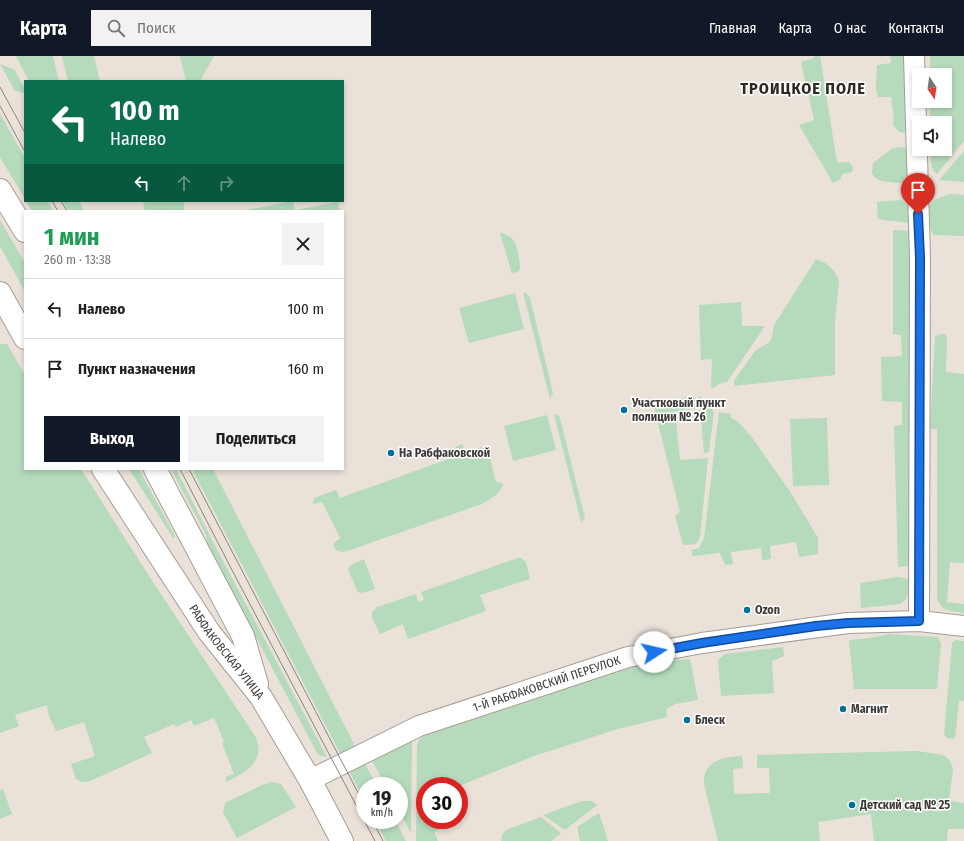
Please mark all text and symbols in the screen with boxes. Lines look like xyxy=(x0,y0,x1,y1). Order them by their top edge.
search box xyxy=(91,10,371,46)
text: Карта xyxy=(20,17,67,40)
icon: search xyxy=(105,17,127,39)
text: Поиск xyxy=(137,19,175,37)
text: Главная xyxy=(709,20,756,37)
text: Карта xyxy=(778,20,812,37)
text: О нас xyxy=(834,20,866,37)
text: Контакты xyxy=(888,20,944,37)
north arrow xyxy=(912,68,952,108)
map controls xyxy=(912,68,952,156)
district label: ТРОИЦКОЕ ПОЛЕ xyxy=(740,79,866,98)
text: 100 m xyxy=(110,94,180,127)
icon: left xyxy=(44,96,96,148)
button: sound xyxy=(912,116,952,156)
text: Налево xyxy=(110,128,166,150)
icon: left xyxy=(131,172,153,194)
icon: ahead xyxy=(173,172,195,194)
icon: right xyxy=(215,172,237,194)
pin xyxy=(901,173,935,214)
icon: arrive xyxy=(907,179,929,201)
text: 1 мин xyxy=(44,223,99,251)
button: close xyxy=(282,223,324,265)
text: 260 m · 13:38 xyxy=(44,252,111,267)
icon: left xyxy=(44,298,66,320)
text: Налево xyxy=(78,300,125,318)
text: 100 m xyxy=(287,300,324,318)
icon: arrive xyxy=(44,358,66,380)
text: Пункт назначения xyxy=(78,360,196,378)
text: 160 m xyxy=(288,360,324,378)
place label: Участковый пункт полиции № 26 xyxy=(631,396,726,424)
marker: Участковый пункт полиции № 26 xyxy=(619,405,629,415)
button: Выход xyxy=(44,416,180,462)
button: Поделиться xyxy=(188,416,324,462)
place label: На Рабфаковской xyxy=(399,446,490,460)
marker: На Рабфаковской xyxy=(386,448,396,458)
street label: РАБФАКОВСКАЯ УЛИЦА xyxy=(186,602,268,703)
place label: Ozon xyxy=(755,603,780,617)
marker: Ozon xyxy=(742,605,752,615)
position arrow xyxy=(633,631,675,673)
street label: 1-Й РАБФАКОВСКИЙ ПЕРЕУЛОК xyxy=(471,653,623,715)
place label: Магнит xyxy=(851,702,889,716)
marker: Магнит xyxy=(838,704,848,714)
place label: Блеск xyxy=(695,713,726,727)
marker: Блеск xyxy=(682,715,692,725)
speed limit sign: 30 xyxy=(416,777,468,829)
text: 19 xyxy=(373,786,391,810)
place label: Детский сад № 25 xyxy=(859,798,950,812)
marker: Детский сад № 25 xyxy=(847,800,857,810)
text: km/h xyxy=(371,807,393,819)

